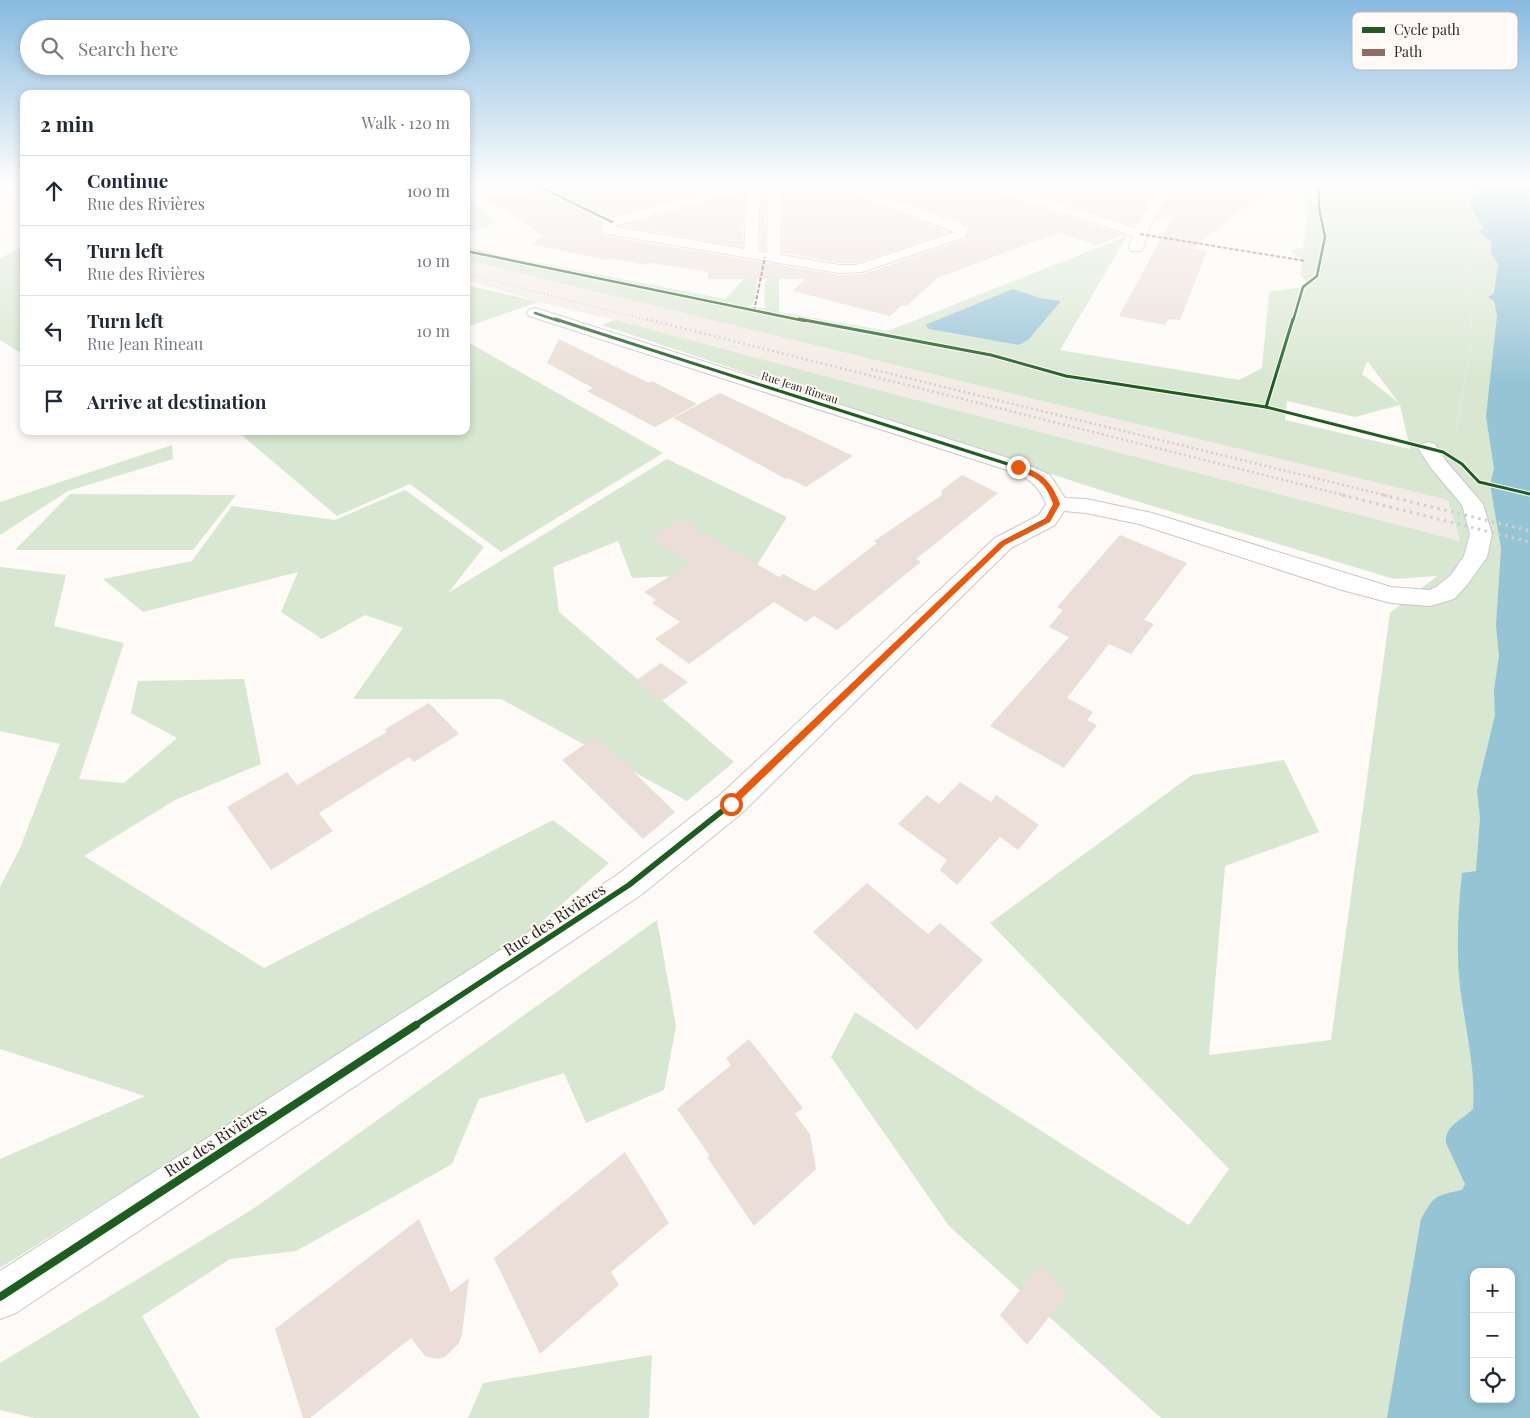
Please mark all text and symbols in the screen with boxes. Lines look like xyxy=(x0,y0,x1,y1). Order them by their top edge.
legend xyxy=(1352,12,1518,70)
search box xyxy=(20,20,470,75)
text: Cycle path xyxy=(1394,20,1461,39)
icon: search xyxy=(38,34,66,62)
text: Search here xyxy=(78,35,178,61)
text: Path xyxy=(1394,42,1423,61)
text: 2 min xyxy=(40,109,94,137)
text: Walk · 120 m xyxy=(362,112,450,133)
text: Continue xyxy=(87,167,168,193)
icon: ahead xyxy=(40,177,68,205)
text: 100 m xyxy=(407,180,450,201)
text: Rue des Rivières xyxy=(87,193,205,214)
text: Turn left xyxy=(87,237,164,263)
icon: left xyxy=(40,247,68,275)
text: 10 m xyxy=(416,250,450,271)
text: Rue des Rivières xyxy=(87,263,205,284)
text: Turn left xyxy=(87,307,164,333)
icon: left xyxy=(40,317,68,345)
text: 10 m xyxy=(416,320,450,341)
text: Rue Jean Rineau xyxy=(87,333,203,354)
street label: Rue Jean Rineau xyxy=(760,368,841,407)
icon: arrive xyxy=(40,387,68,415)
text: Arrive at destination xyxy=(87,388,267,414)
route end xyxy=(1007,456,1030,479)
route start xyxy=(720,793,743,816)
street label: Rue des Rivières xyxy=(499,878,609,960)
street label: Rue des Rivières xyxy=(160,1099,270,1181)
map controls xyxy=(1470,1268,1515,1403)
button: + xyxy=(1470,1268,1515,1313)
button: − xyxy=(1470,1313,1515,1358)
button: locate xyxy=(1470,1358,1515,1403)

